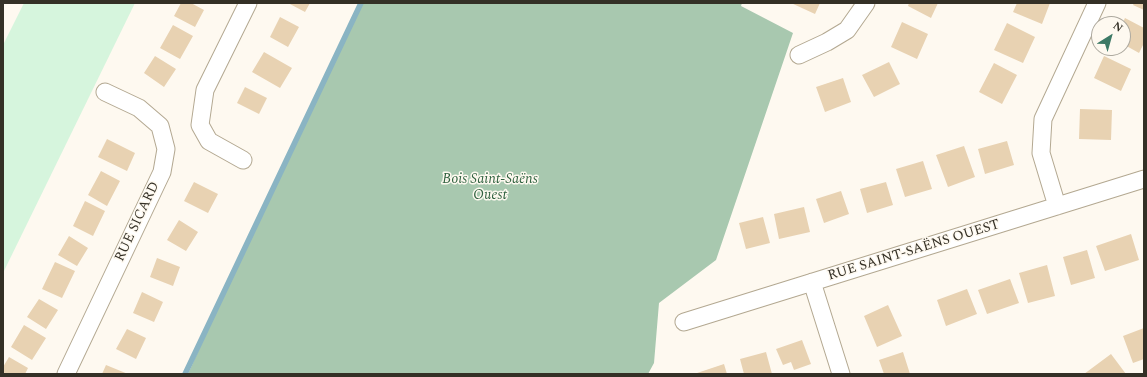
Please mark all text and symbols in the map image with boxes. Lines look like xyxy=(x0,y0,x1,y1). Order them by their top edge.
north arrow xyxy=(1091,16,1131,56)
text: N xyxy=(1109,17,1127,36)
park label: Bois Saint-Saëns Ouest xyxy=(442,172,538,204)
street label: RUE SICARD xyxy=(112,179,164,265)
street label: RUE SAINT-SAËNS OUEST xyxy=(826,217,1002,285)

